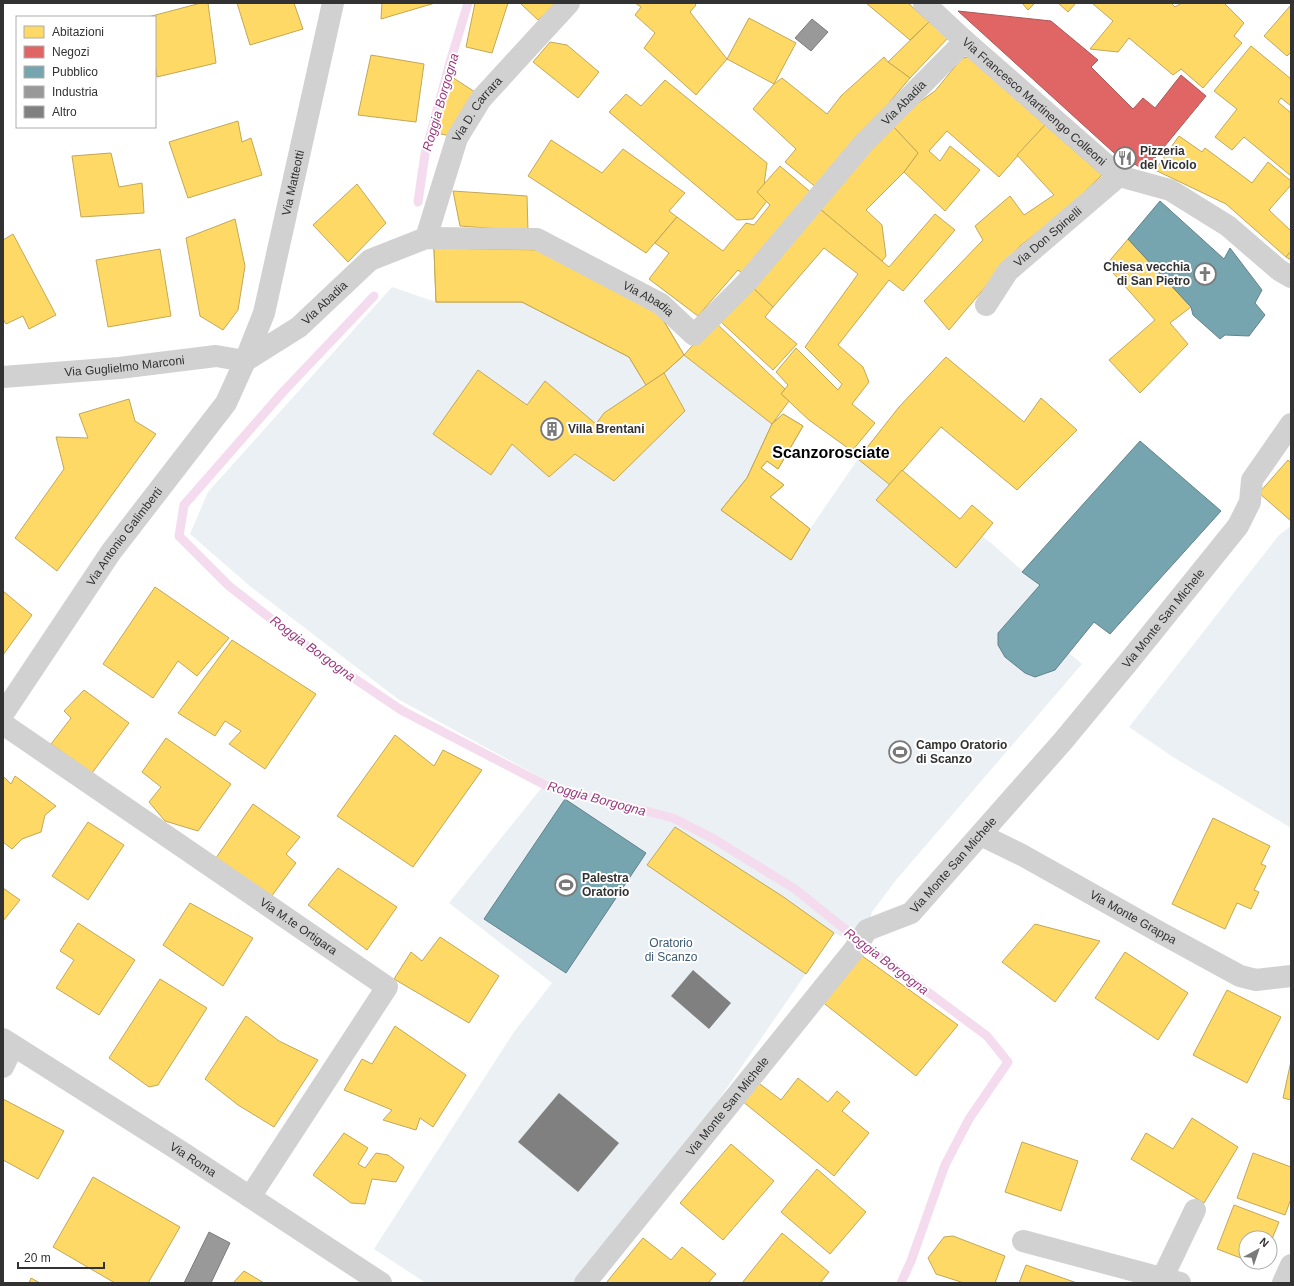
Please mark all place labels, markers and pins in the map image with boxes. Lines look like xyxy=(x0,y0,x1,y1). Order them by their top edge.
place label: Pizzeria del Vicolo xyxy=(1140,144,1196,172)
restaurant icon: Pizzeria del Vicolo xyxy=(1112,145,1138,171)
place label: Chiesa vecchia di San Pietro xyxy=(1103,260,1190,288)
church icon: Chiesa vecchia di San Pietro xyxy=(1192,261,1218,287)
building icon: Villa Brentani xyxy=(539,416,565,442)
place label: Villa Brentani xyxy=(568,422,644,436)
place label: Campo Oratorio di Scanzo xyxy=(916,738,1007,766)
sports icon: Campo Oratorio di Scanzo xyxy=(887,739,913,765)
place label: Palestra Oratorio xyxy=(582,871,629,899)
sports icon: Palestra Oratorio xyxy=(553,872,579,898)

